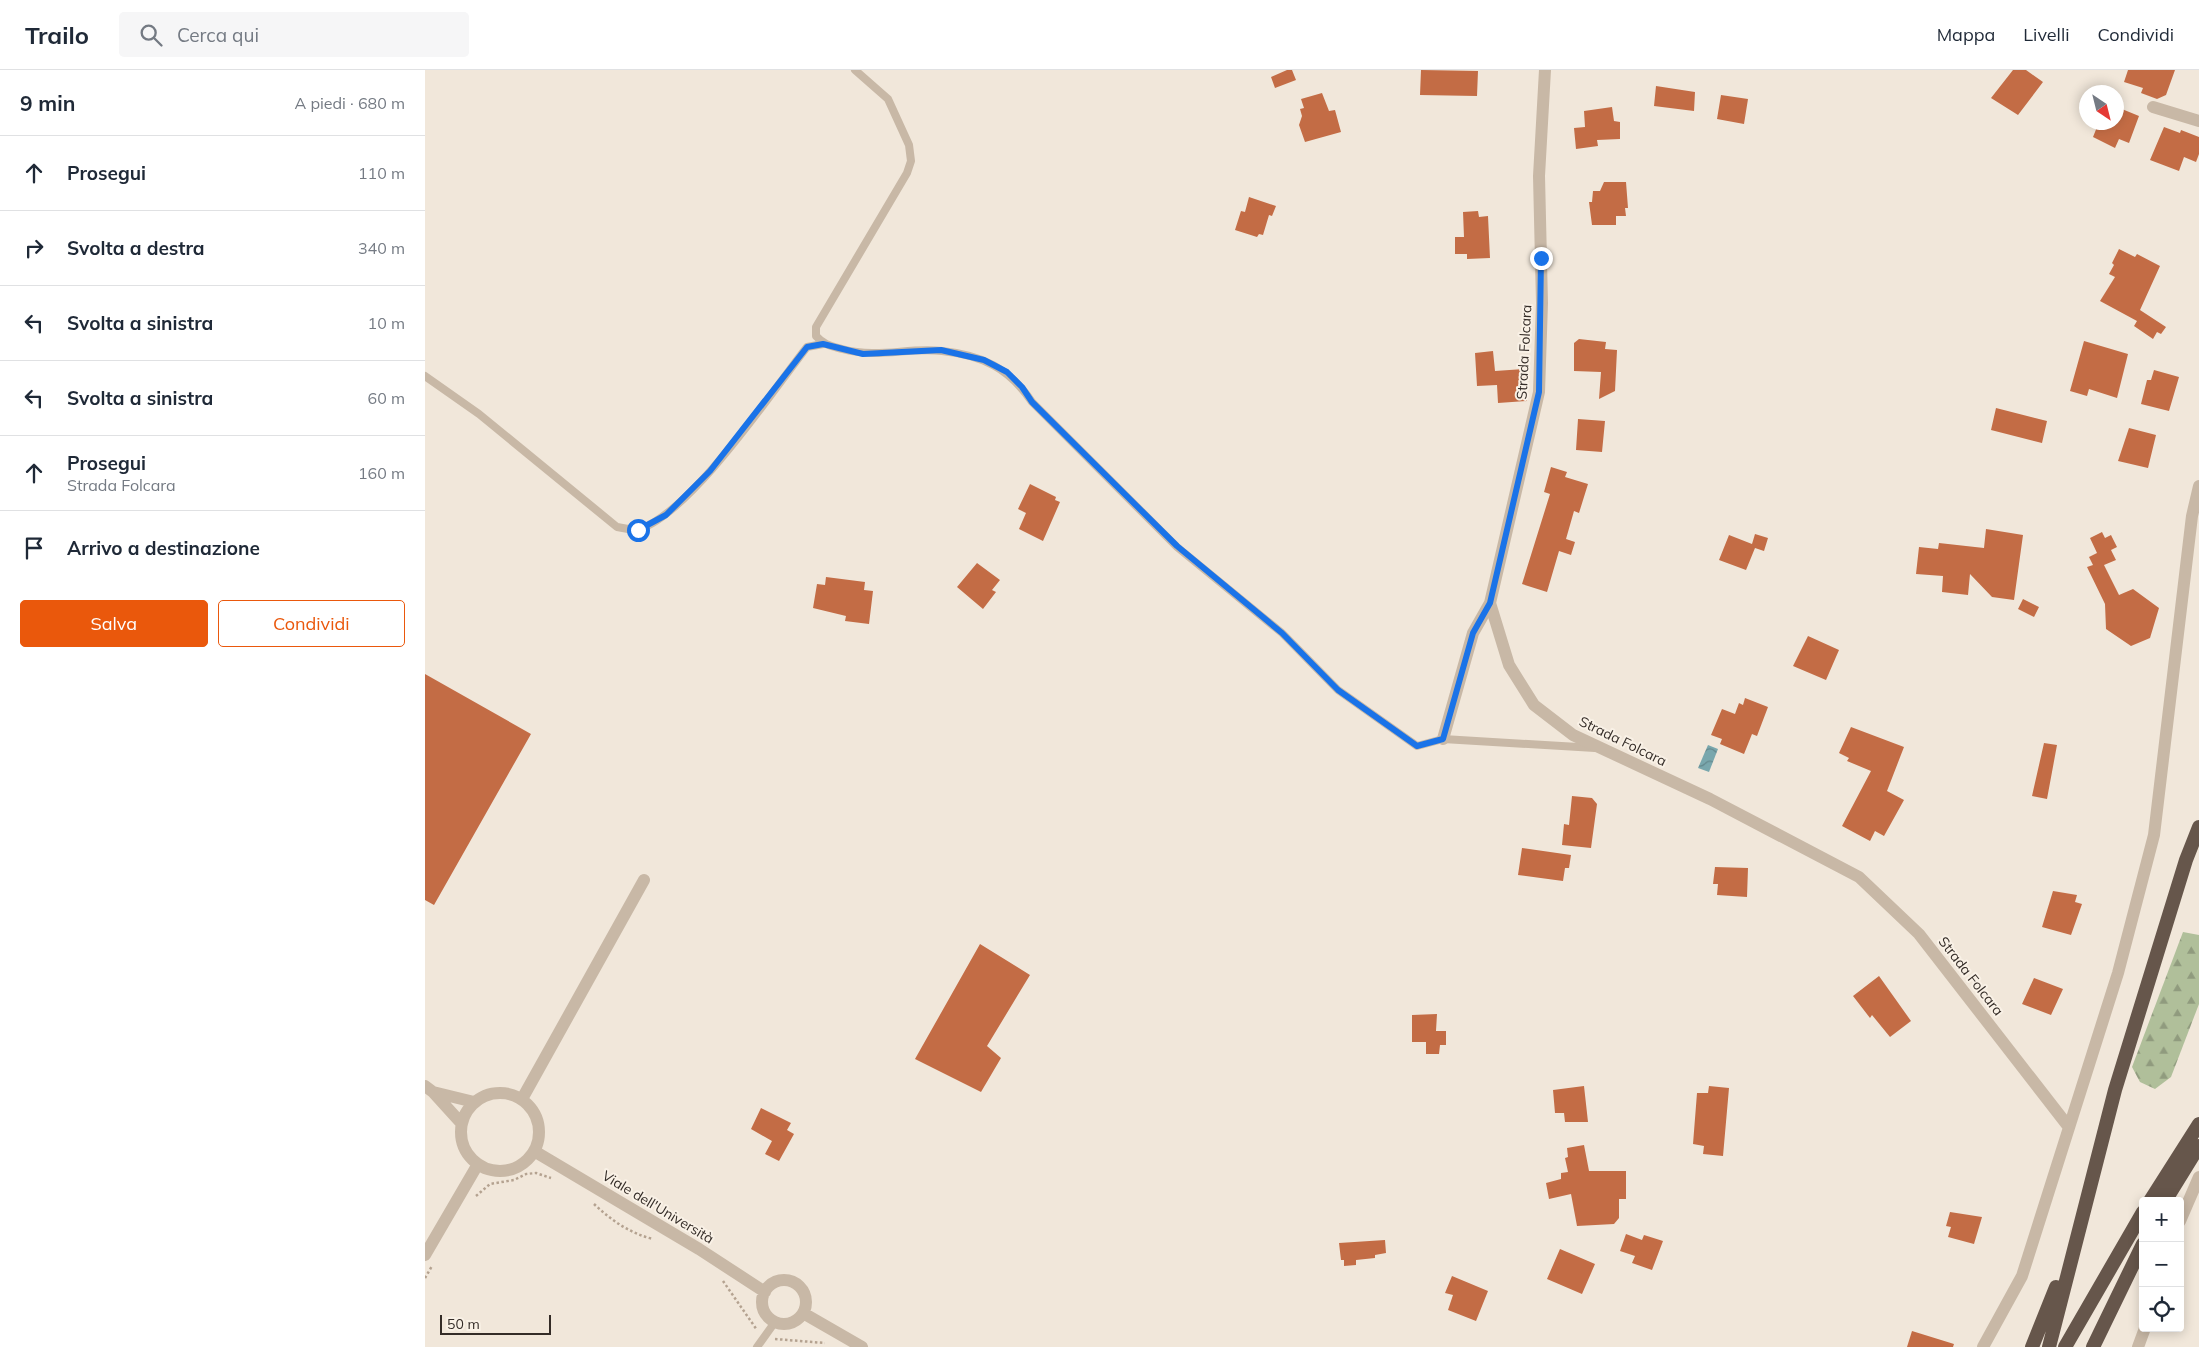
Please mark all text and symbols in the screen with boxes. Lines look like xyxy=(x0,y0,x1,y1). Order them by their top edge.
search box xyxy=(119,12,469,57)
text: Trailo xyxy=(25,20,89,50)
icon: search xyxy=(137,21,165,49)
text: Cerca qui xyxy=(177,23,259,47)
text: Mappa xyxy=(1937,23,1995,46)
text: Livelli xyxy=(2023,23,2069,46)
text: Condividi xyxy=(2097,23,2174,46)
north arrow xyxy=(2079,85,2124,130)
text: 9 min xyxy=(20,90,75,116)
text: A piedi · 680 m xyxy=(294,93,405,113)
icon: ahead xyxy=(20,159,48,187)
text: Prosegui xyxy=(67,161,146,185)
text: 110 m xyxy=(358,163,405,183)
icon: right xyxy=(20,234,48,262)
text: Svolta a destra xyxy=(67,236,205,260)
text: 340 m xyxy=(358,238,405,258)
route end xyxy=(1530,247,1553,270)
street label: Strada Folcara xyxy=(1513,304,1535,400)
icon: left xyxy=(20,309,48,337)
text: Svolta a sinistra xyxy=(67,311,213,335)
text: 10 m xyxy=(368,313,405,333)
icon: left xyxy=(20,384,48,412)
text: Svolta a sinistra xyxy=(67,386,213,410)
text: 60 m xyxy=(368,388,405,408)
text: Prosegui xyxy=(67,451,146,475)
icon: ahead xyxy=(20,459,48,487)
text: 160 m xyxy=(358,463,405,483)
text: Strada Folcara xyxy=(67,475,176,495)
route start xyxy=(627,519,650,542)
icon: arrive xyxy=(20,534,48,562)
text: Arrivo a destinazione xyxy=(67,536,260,560)
button: Salva xyxy=(20,600,208,647)
button: Condividi xyxy=(218,600,405,647)
street label: Strada Folcara xyxy=(1576,712,1670,770)
street label: Strada Folcara xyxy=(1935,933,2007,1019)
street label: Viale dell'Università xyxy=(599,1167,717,1247)
map controls xyxy=(2139,1197,2184,1332)
button: + xyxy=(2139,1197,2184,1242)
button: − xyxy=(2139,1242,2184,1287)
button: locate xyxy=(2139,1287,2184,1332)
scale bar xyxy=(440,1312,551,1335)
text: 50 m xyxy=(447,1315,480,1333)

